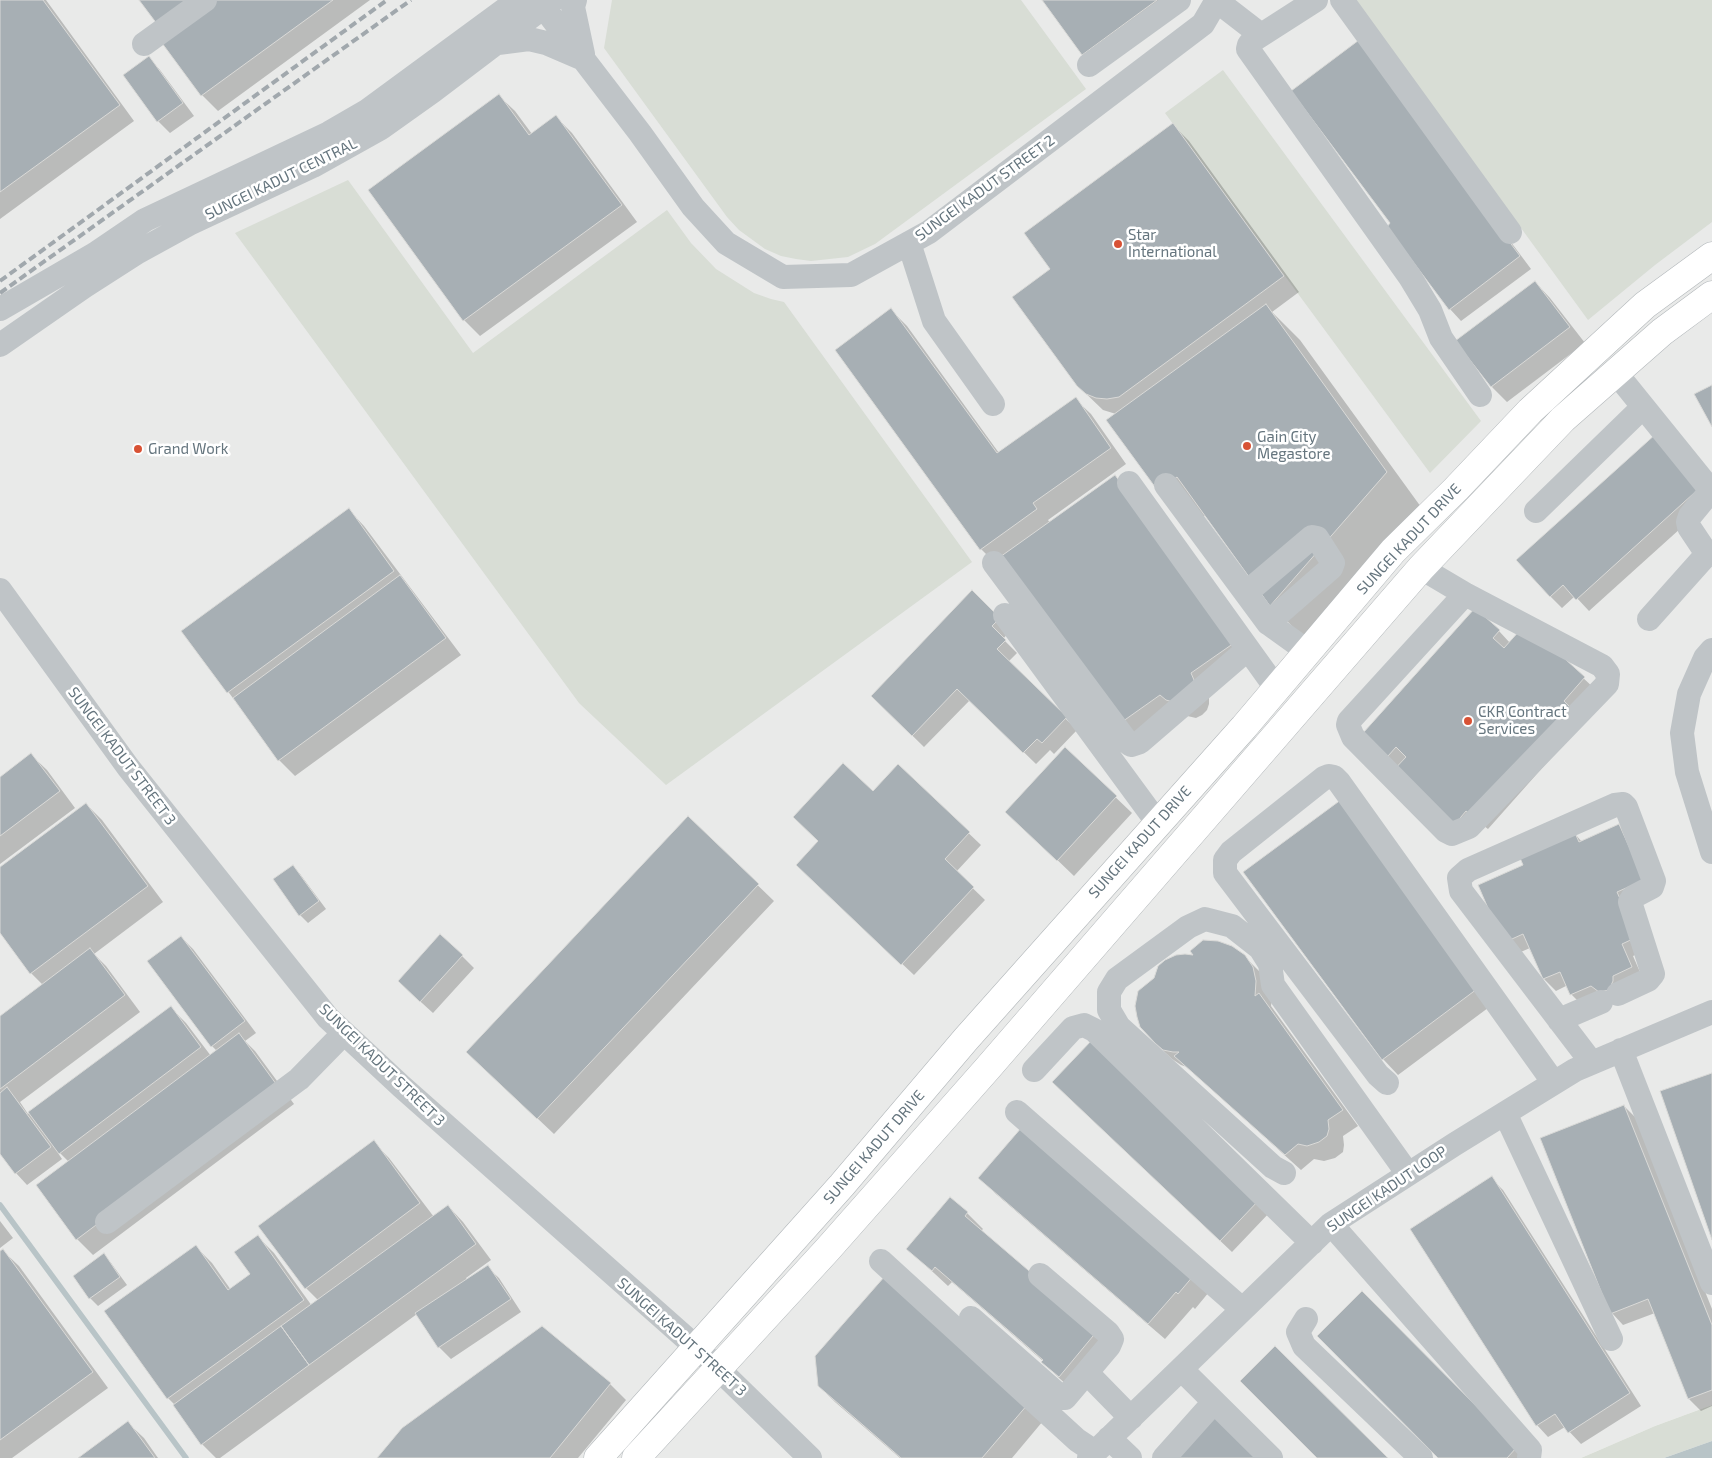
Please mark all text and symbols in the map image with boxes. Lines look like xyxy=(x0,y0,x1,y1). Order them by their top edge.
street label: SUNGEI KADUT STREET 2 xyxy=(912,131,1058,245)
street label: SUNGEI KADUT CENTRAL xyxy=(202,134,360,224)
place label: Star International xyxy=(1128,226,1217,261)
marker: Star International xyxy=(1112,238,1124,250)
place label: Gain City Megastore xyxy=(1257,428,1330,463)
place label: Grand Work xyxy=(148,440,228,458)
marker: Gain City Megastore xyxy=(1241,440,1253,452)
marker: Grand Work xyxy=(132,443,144,455)
street label: SUNGEI KADUT DRIVE xyxy=(1353,480,1465,598)
street label: SUNGEI KADUT STREET 3 xyxy=(64,684,180,828)
place label: CKR Contract Services xyxy=(1478,703,1567,738)
marker: CKR Contract Services xyxy=(1462,715,1474,727)
street label: SUNGEI KADUT DRIVE xyxy=(1085,782,1195,902)
street label: SUNGEI KADUT STREET 3 xyxy=(315,1000,449,1130)
street label: SUNGEI KADUT DRIVE xyxy=(820,1086,928,1208)
street label: SUNGEI KADUT LOOP xyxy=(1324,1142,1450,1236)
street label: SUNGEI KADUT STREET 3 xyxy=(614,1274,750,1400)

